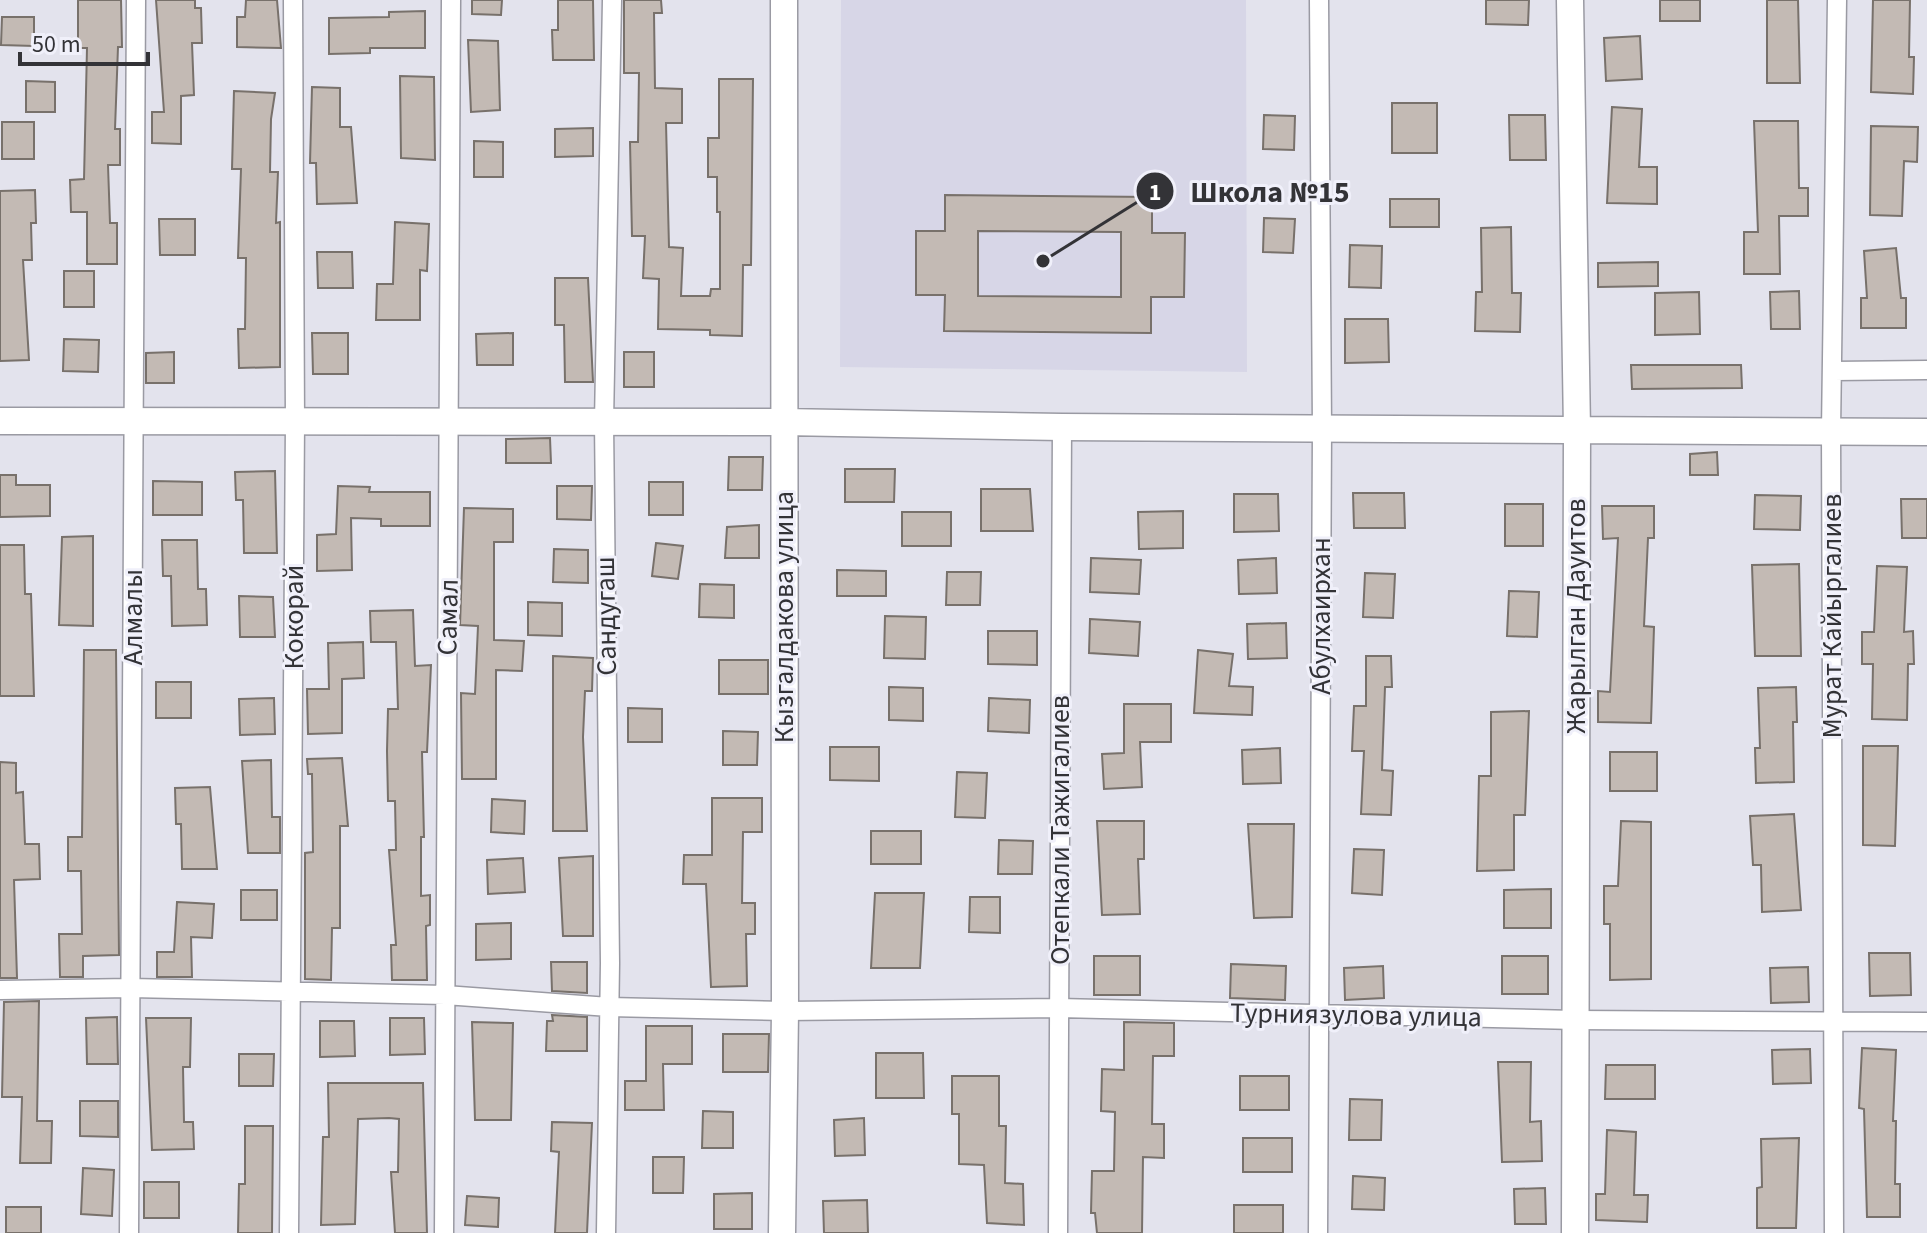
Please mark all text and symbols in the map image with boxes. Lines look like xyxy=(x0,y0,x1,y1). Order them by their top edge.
scale bar xyxy=(20,16,148,66)
text: 50 m xyxy=(32,27,81,62)
callout: Школа №15 xyxy=(1135,164,1366,218)
text: Школа №15 xyxy=(1190,171,1350,214)
text: 1 xyxy=(1149,175,1161,210)
street label: Кызгалдакова улица xyxy=(764,491,804,743)
street label: Мурат Кайыргалиев xyxy=(1812,494,1852,738)
street label: Жарылган Дауитов xyxy=(1556,498,1596,734)
street label: Абулхаирхан xyxy=(1301,537,1341,695)
street label: Сандугаш xyxy=(585,556,627,676)
street label: Кокорай xyxy=(274,565,314,669)
street label: Алмалы xyxy=(113,569,153,665)
street label: Самал xyxy=(427,578,469,656)
street label: Отепкали Тажигалиев xyxy=(1040,695,1080,965)
street label: Турниязулова улица xyxy=(1230,993,1482,1037)

